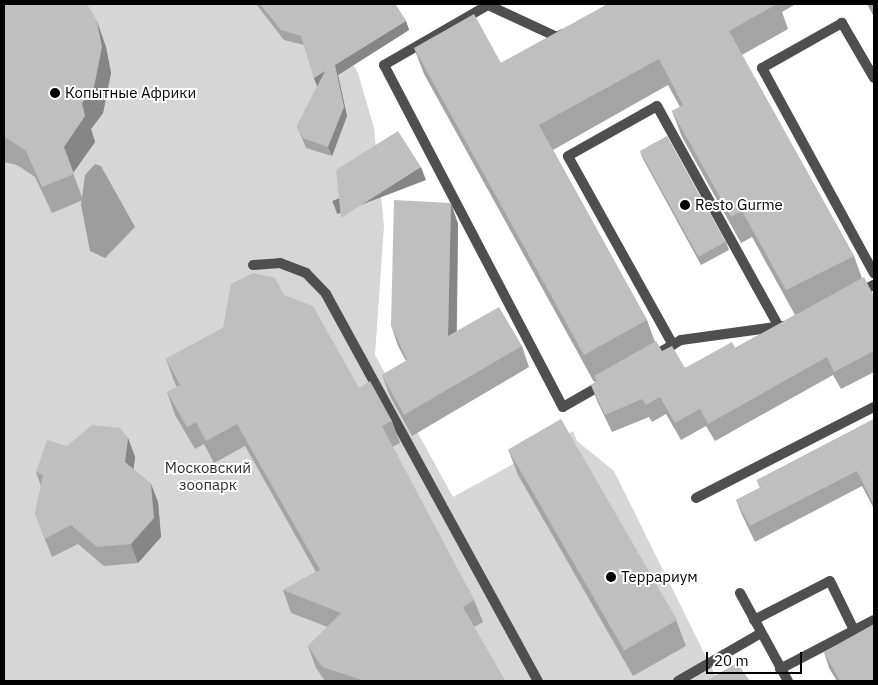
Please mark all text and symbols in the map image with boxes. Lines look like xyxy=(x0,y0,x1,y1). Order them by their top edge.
place label: Копытные Африки xyxy=(65,84,196,102)
marker: Копытные Африки xyxy=(49,87,61,99)
place label: Resto Gurme xyxy=(695,196,783,214)
marker: Resto Gurme xyxy=(679,199,691,211)
park label: Московский зоопарк xyxy=(165,458,251,493)
place label: Террариум xyxy=(621,568,698,586)
marker: Террариум xyxy=(605,571,617,583)
scale bar xyxy=(708,642,804,674)
text: 20 m xyxy=(714,651,749,670)

